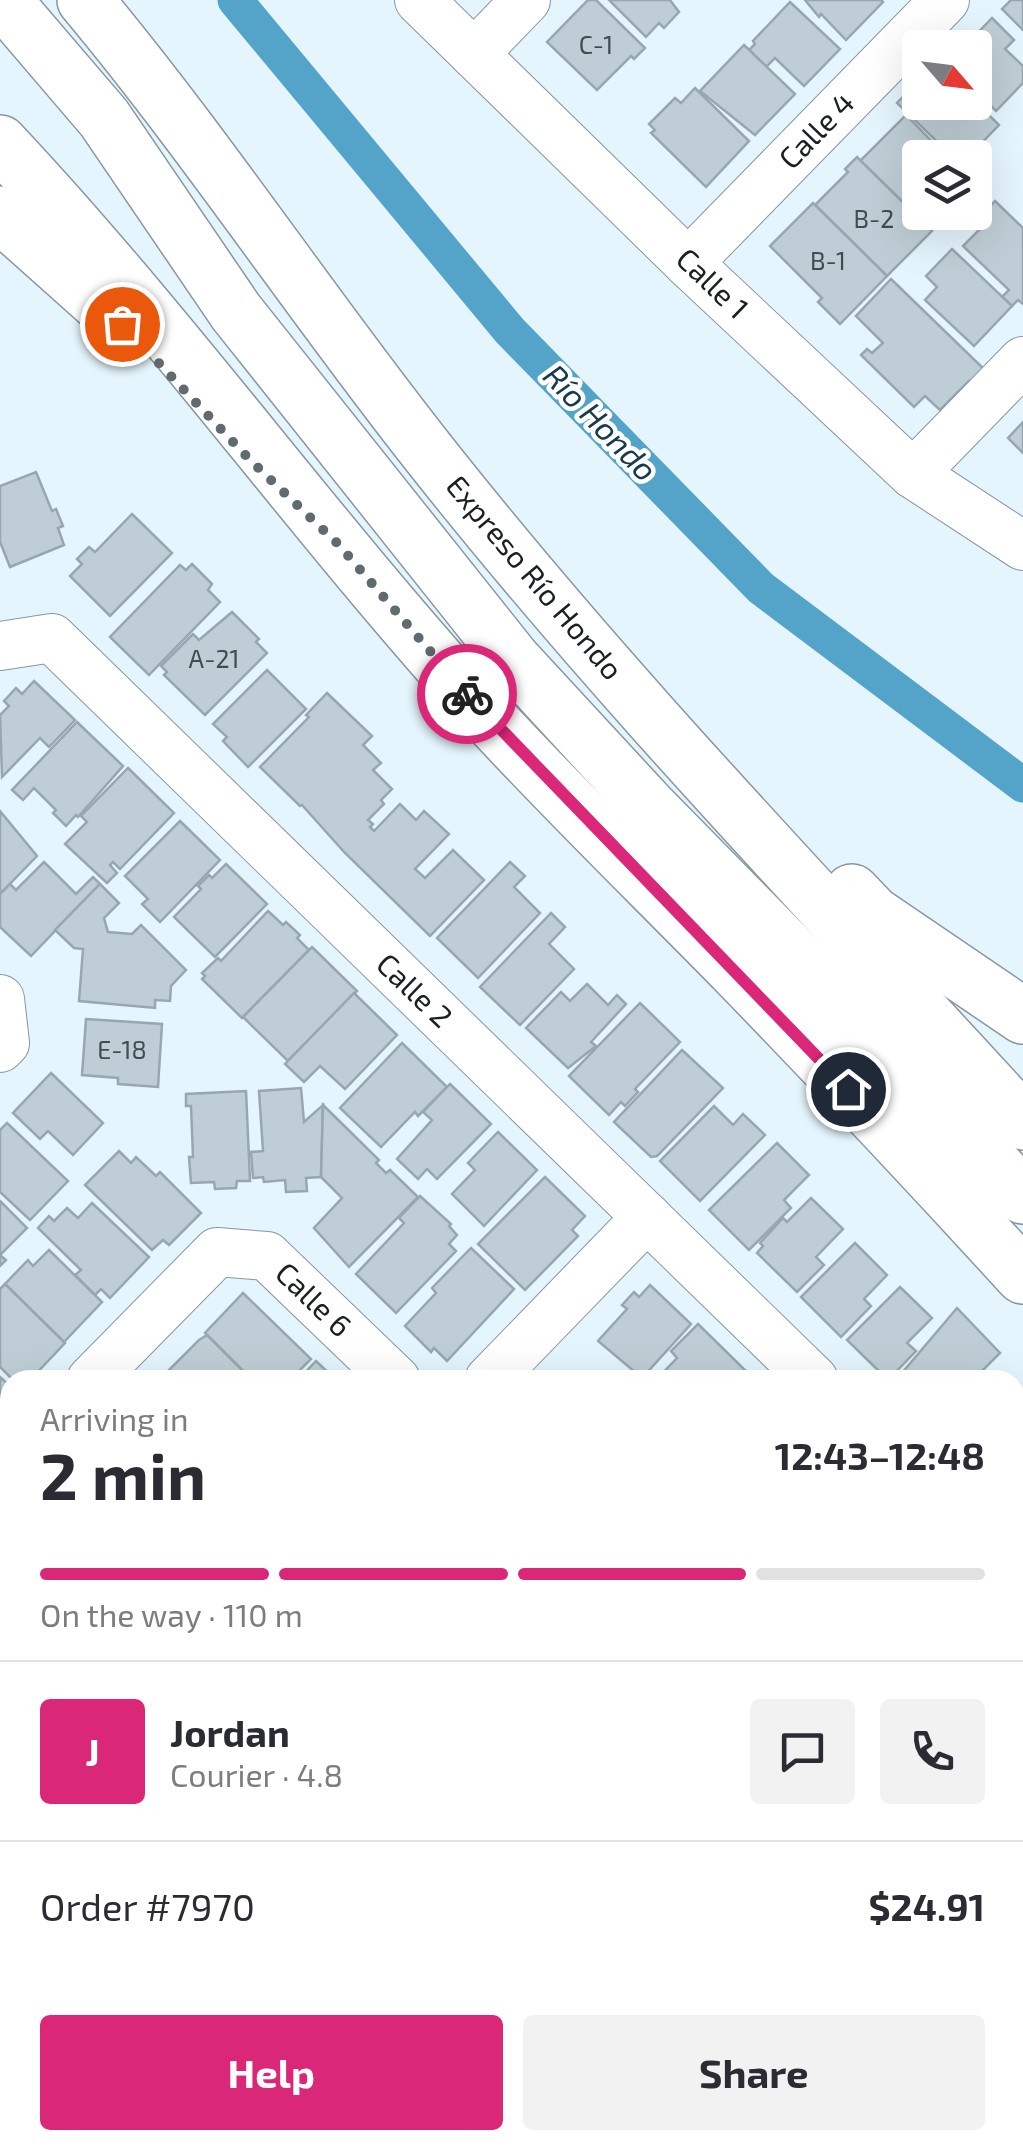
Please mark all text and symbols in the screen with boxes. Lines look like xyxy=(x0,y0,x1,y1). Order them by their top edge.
house number: C-1 xyxy=(579,29,613,59)
north arrow xyxy=(902,30,992,120)
map controls xyxy=(902,30,992,230)
street label: Calle 4 xyxy=(770,84,861,175)
button: layers xyxy=(902,140,992,230)
house number: B-2 xyxy=(854,203,894,233)
street label: Calle 1 xyxy=(670,240,757,325)
house number: B-1 xyxy=(810,245,846,275)
pin xyxy=(80,282,165,367)
icon: bag xyxy=(95,297,150,352)
water label: Río Hondo xyxy=(537,356,666,488)
street label: Expreso Río Hondo xyxy=(440,467,631,686)
house number: A-21 xyxy=(189,643,239,673)
courier xyxy=(417,644,517,744)
icon: bike xyxy=(440,667,495,722)
street label: Calle 2 xyxy=(370,945,461,1034)
house number: E-18 xyxy=(97,1034,147,1064)
pin xyxy=(806,1047,891,1132)
icon: home xyxy=(821,1062,876,1117)
street label: Calle 6 xyxy=(269,1254,360,1343)
text: Arriving in xyxy=(40,1399,189,1437)
text: 12:43–12:48 xyxy=(775,1432,985,1478)
text: 2 min xyxy=(40,1435,206,1513)
text: On the way · 110 m xyxy=(40,1595,303,1633)
button: chat xyxy=(750,1699,855,1804)
button: phone xyxy=(880,1699,985,1804)
text: Jordan xyxy=(170,1709,290,1755)
text: J xyxy=(85,1728,100,1774)
text: Courier · 4.8 xyxy=(170,1755,343,1793)
text: Order #7970 xyxy=(40,1883,255,1929)
text: $24.91 xyxy=(869,1883,985,1929)
button: Help xyxy=(40,2015,503,2130)
button: Share xyxy=(523,2015,985,2130)

